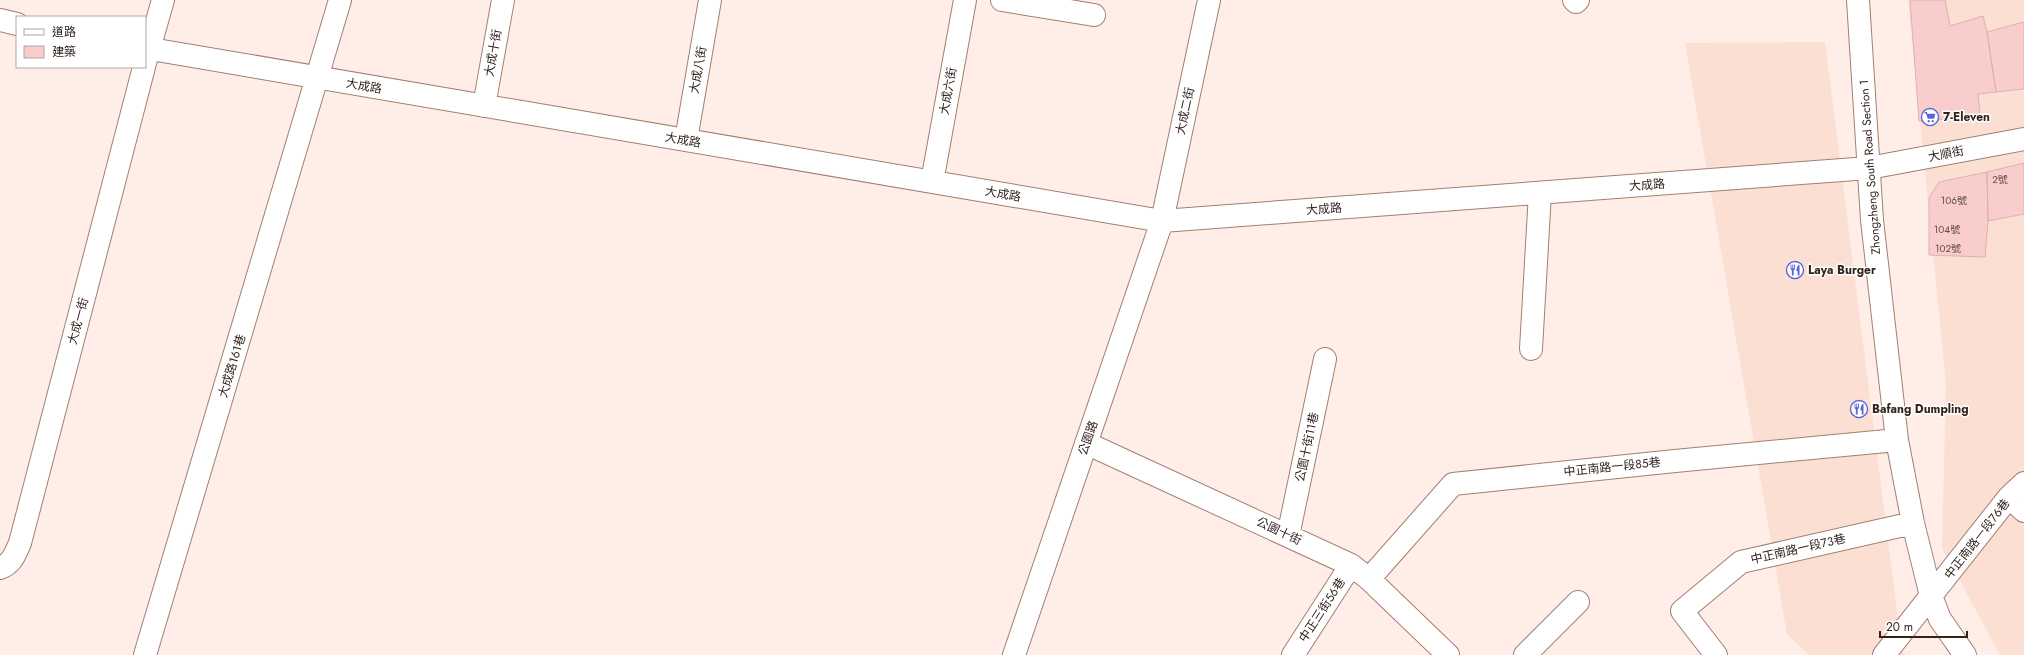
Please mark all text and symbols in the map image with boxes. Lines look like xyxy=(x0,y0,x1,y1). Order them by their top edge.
legend xyxy=(16,16,146,68)
text: 道路 xyxy=(52,23,76,41)
street label: 大成十街 xyxy=(480,28,506,78)
text: 建築 xyxy=(52,43,76,61)
street label: 大成八街 xyxy=(685,45,711,95)
street label: 大成六街 xyxy=(935,66,961,116)
street label: 大成路 xyxy=(345,74,383,98)
street label: Zhongzheng South Road Section 1 xyxy=(1855,79,1885,255)
street label: 大成二街 xyxy=(1171,86,1199,136)
supermarket icon: 7-Eleven xyxy=(1920,107,1940,127)
place label: 7-Eleven xyxy=(1943,108,1990,126)
street label: 大成路 xyxy=(664,128,702,152)
street label: 大順街 xyxy=(1927,142,1965,166)
house number: 2號 xyxy=(1992,172,2008,187)
street label: 大成路 xyxy=(1628,175,1666,195)
street label: 大成路 xyxy=(984,182,1022,206)
house number: 106號 xyxy=(1941,193,1967,208)
street label: 大成路 xyxy=(1305,199,1343,219)
house number: 104號 xyxy=(1934,222,1960,237)
house number: 102號 xyxy=(1935,241,1961,256)
restaurant icon: Laya Burger xyxy=(1785,260,1805,280)
place label: Laya Burger xyxy=(1808,261,1876,279)
street label: 大成一街 xyxy=(63,295,93,347)
street label: 大成路161巷 xyxy=(214,332,250,400)
restaurant icon: Bafang Dumpling xyxy=(1849,399,1869,419)
place label: Bafang Dumpling xyxy=(1872,400,1969,418)
street label: 公園十街11巷 xyxy=(1291,410,1323,484)
street label: 公園路 xyxy=(1074,418,1102,458)
street label: 中正南路一段85巷 xyxy=(1563,453,1661,481)
street label: 中正南路一段76巷 xyxy=(1940,495,2014,583)
street label: 公園十街 xyxy=(1253,513,1305,549)
street label: 中正南路一段73巷 xyxy=(1749,529,1847,569)
street label: 中正三街56巷 xyxy=(1294,574,1350,646)
scale bar xyxy=(1880,613,1967,639)
text: 20 m xyxy=(1886,618,1913,636)

